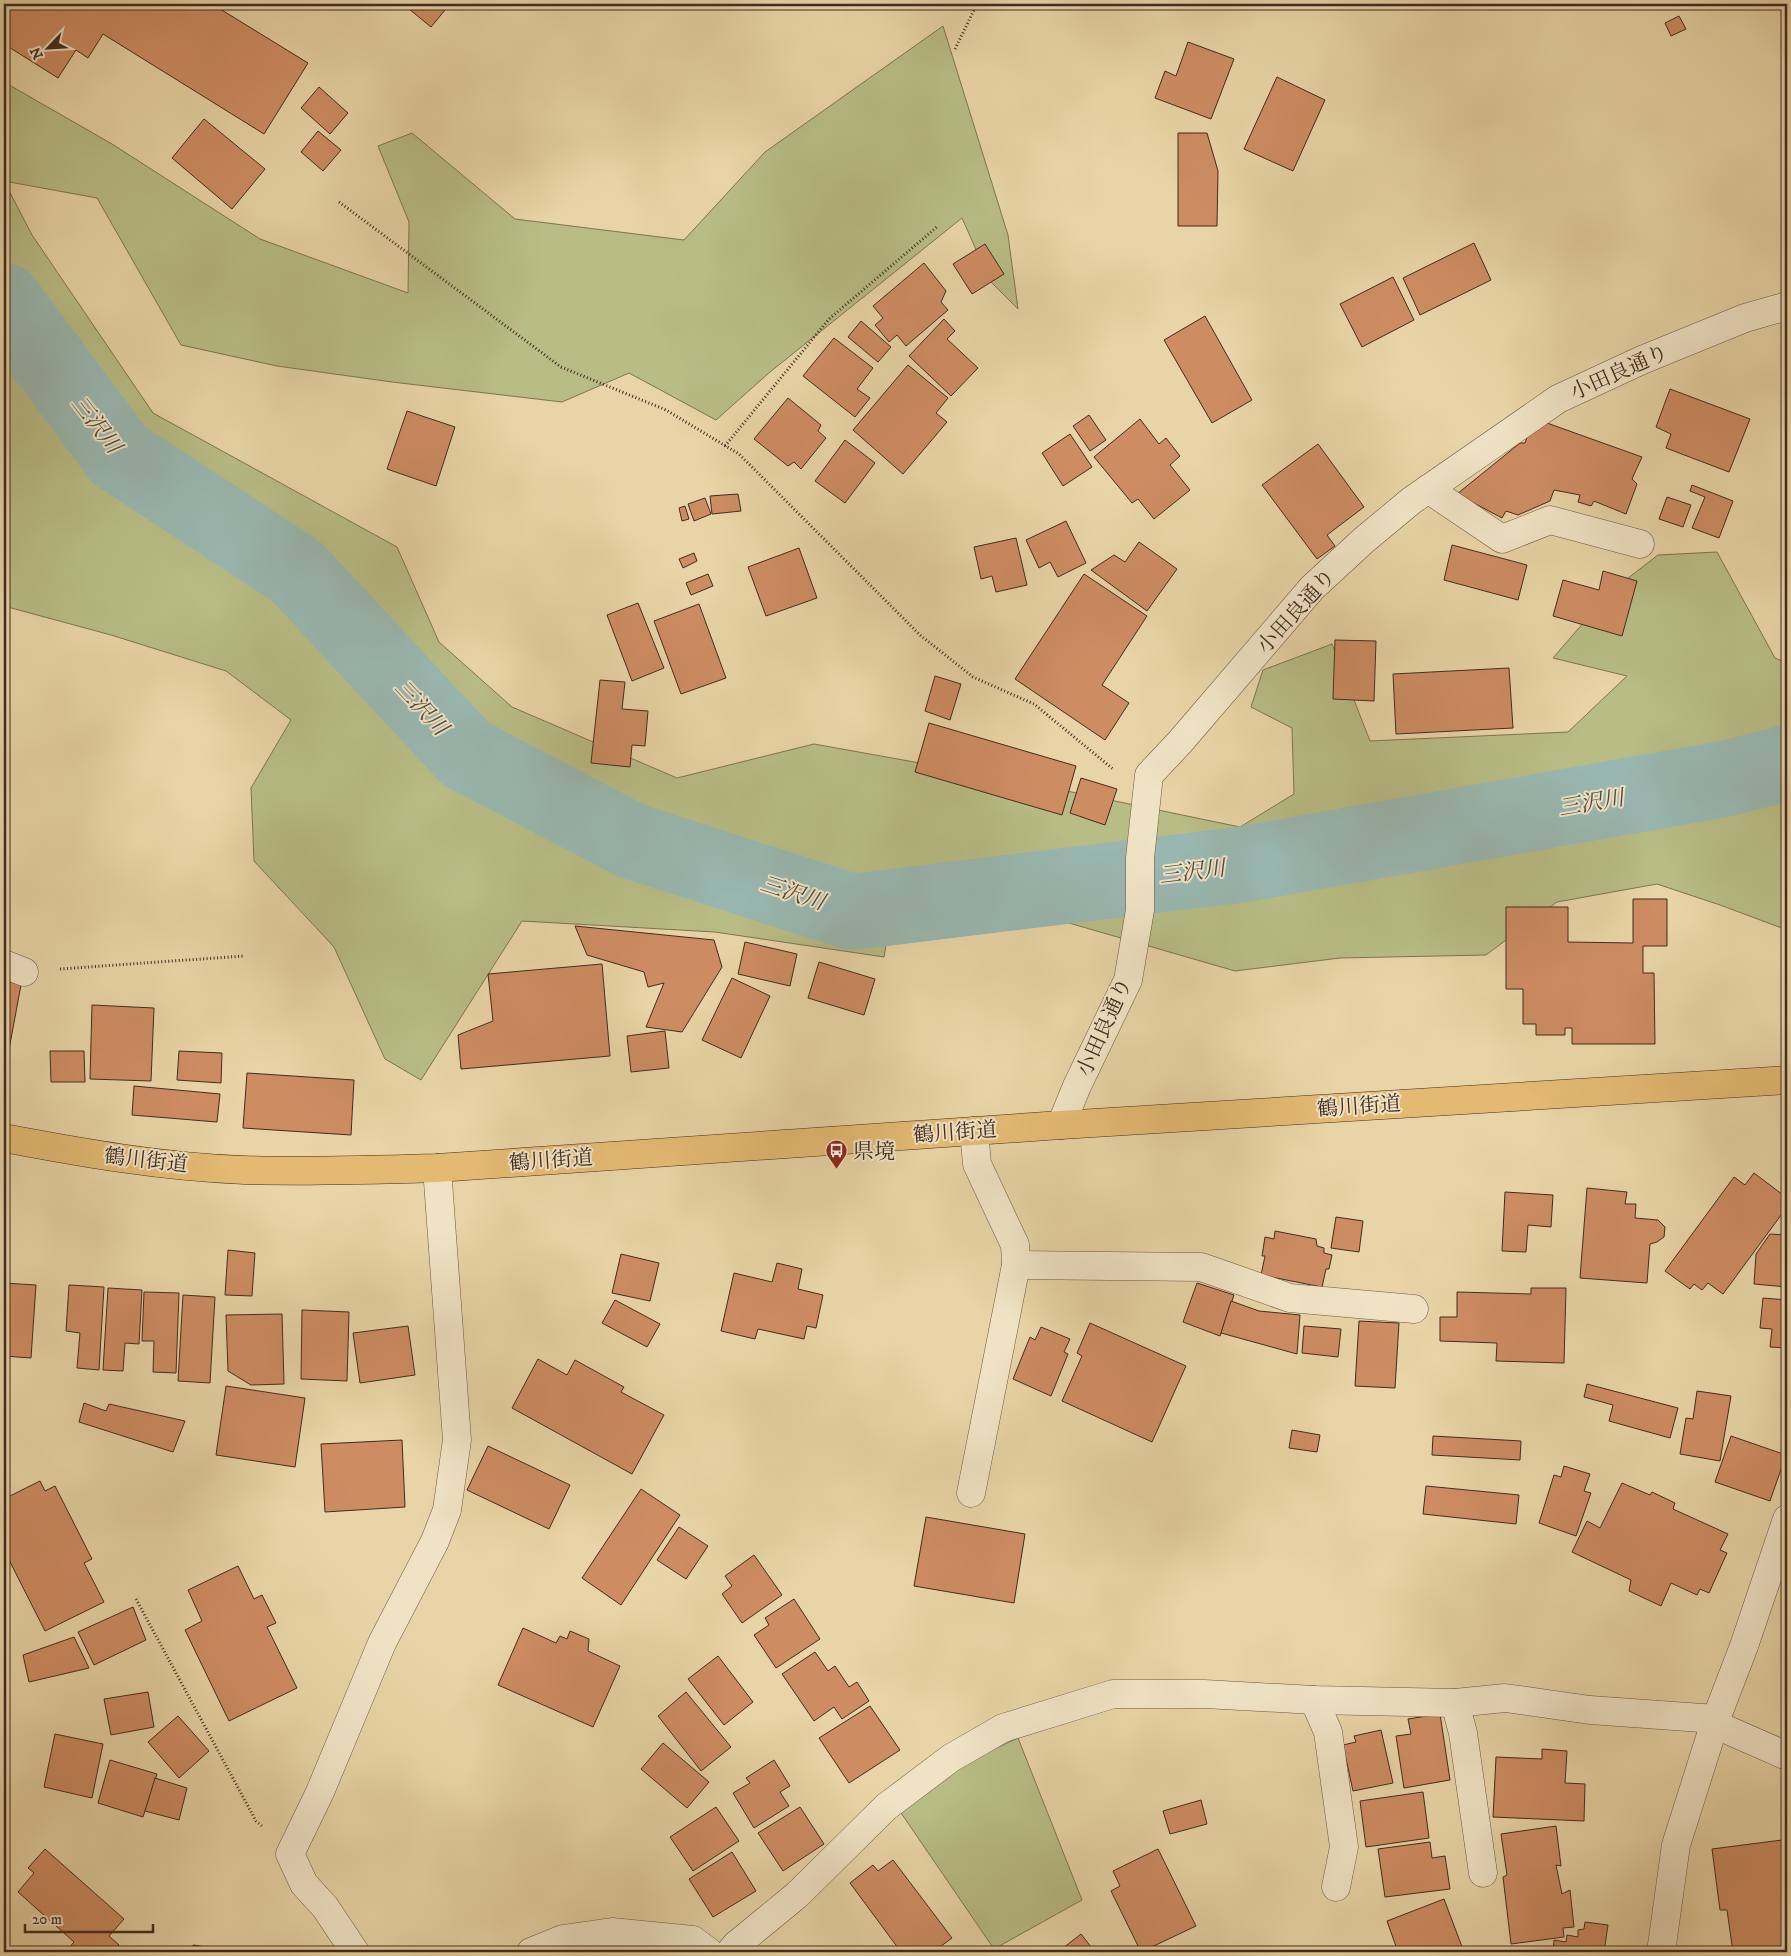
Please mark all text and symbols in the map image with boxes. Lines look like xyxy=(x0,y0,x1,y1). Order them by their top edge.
north arrow xyxy=(22,22,72,72)
text: N xyxy=(26,44,48,62)
street label: 小田良通り xyxy=(1566,340,1673,406)
water label: 三沢川 xyxy=(65,391,128,461)
street label: 小田良通り xyxy=(1252,564,1342,659)
water label: 三沢川 xyxy=(389,675,455,743)
water label: 三沢川 xyxy=(1556,784,1628,823)
water label: 三沢川 xyxy=(1158,855,1229,890)
water label: 三沢川 xyxy=(757,870,830,917)
street label: 小田良通り xyxy=(1072,974,1138,1081)
street label: 鶴川街道 xyxy=(1316,1091,1402,1123)
street label: 鶴川街道 xyxy=(912,1117,998,1149)
bus stop icon: 県境 xyxy=(825,1139,849,1170)
place label: 県境 xyxy=(853,1139,895,1165)
street label: 鶴川街道 xyxy=(103,1144,189,1178)
street label: 鶴川街道 xyxy=(508,1145,594,1177)
scale bar xyxy=(25,1901,152,1933)
text: 20 m xyxy=(32,1910,62,1929)

